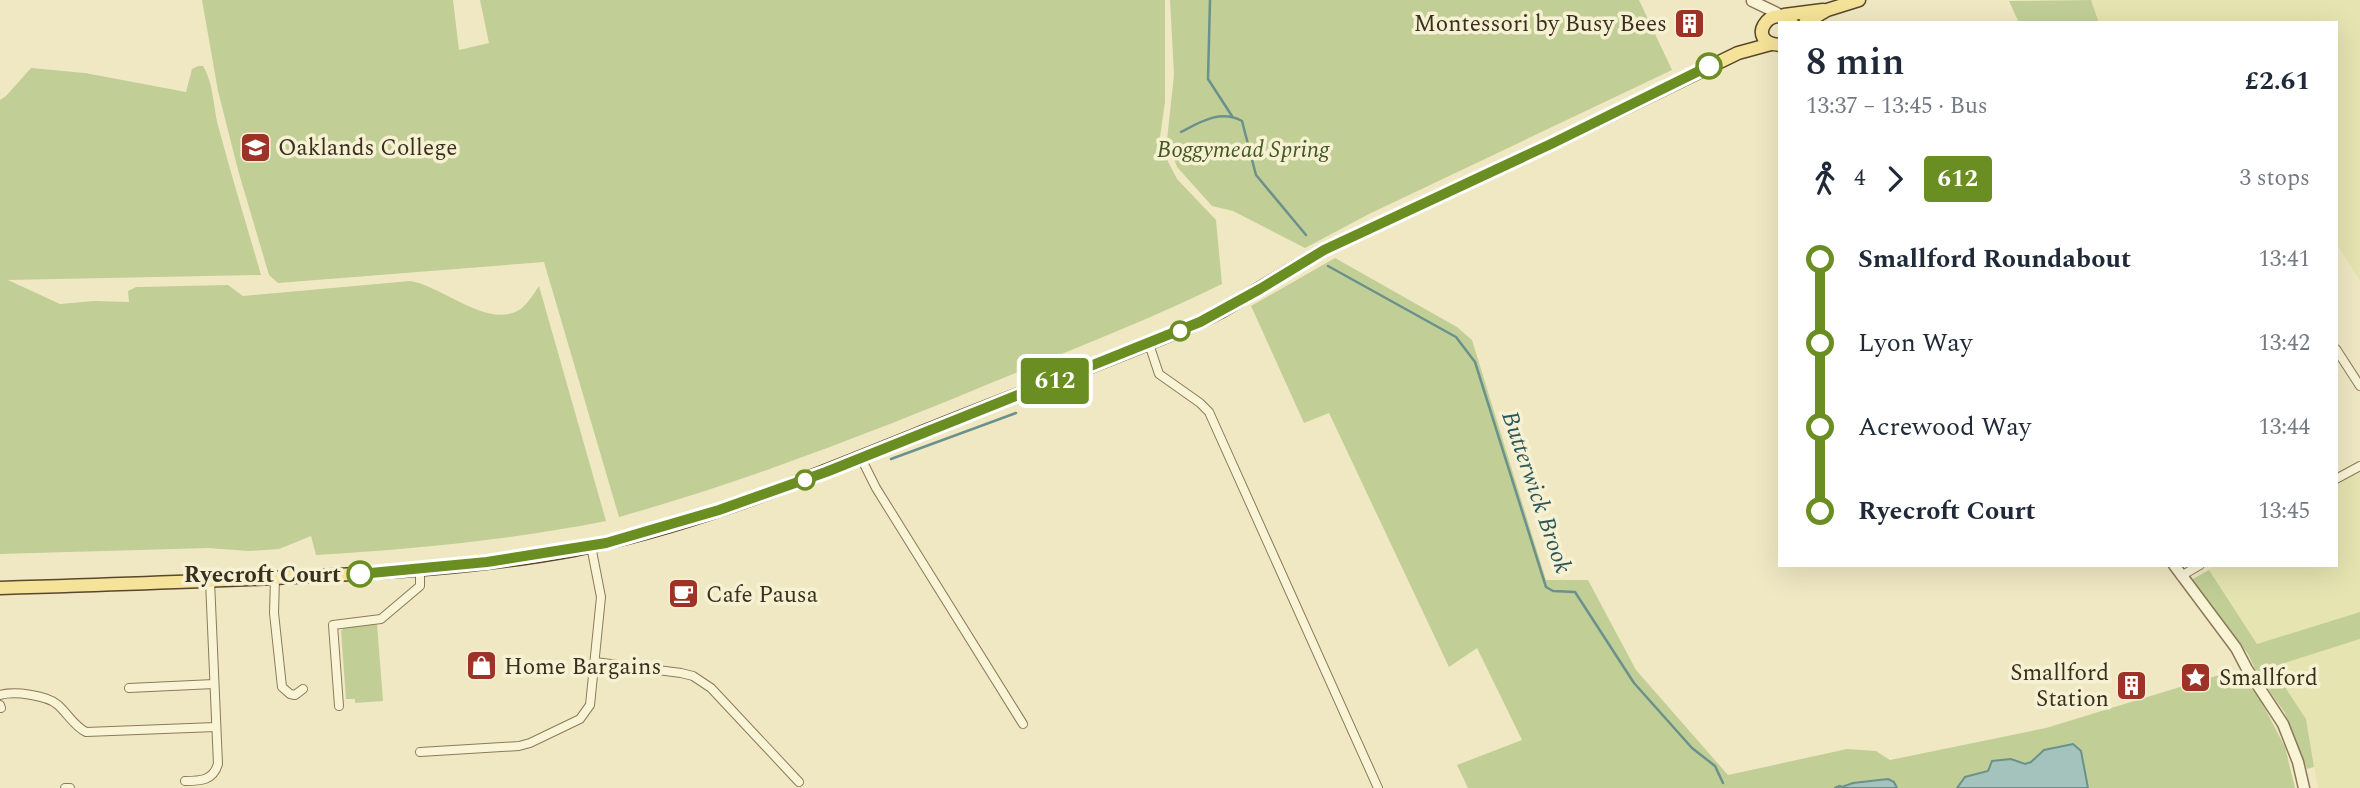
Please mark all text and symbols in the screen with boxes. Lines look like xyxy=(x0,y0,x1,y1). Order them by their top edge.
building icon: Montessori by Busy Bees xyxy=(1673,6,1707,40)
place label: Montessori by Busy Bees xyxy=(1414,7,1667,42)
text: 8 min xyxy=(1806,34,1905,92)
unlabelled marker xyxy=(1696,53,1722,79)
text: £2.61 xyxy=(2245,61,2310,101)
text: 13:37 – 13:45 · Bus xyxy=(1806,89,1988,124)
school or university icon: Oaklands College xyxy=(238,130,272,164)
place label: Oaklands College xyxy=(278,131,457,166)
park label: Boggymead Spring xyxy=(1157,133,1330,168)
icon: walk xyxy=(1806,160,1844,198)
icon: forward xyxy=(1876,160,1914,198)
text: 4 xyxy=(1854,161,1866,196)
text: 612 xyxy=(1938,161,1978,197)
text: 3 stops xyxy=(2240,161,2310,196)
text: Smallford Roundabout xyxy=(1858,239,2131,279)
text: 13:41 xyxy=(2258,242,2310,277)
unlabelled marker xyxy=(1170,321,1190,341)
text: Lyon Way xyxy=(1858,323,1972,363)
text: 13:42 xyxy=(2258,326,2310,361)
line badge: 612 xyxy=(1015,358,1095,404)
text: 612 xyxy=(1035,363,1075,399)
water label: Butterwick Brook xyxy=(1491,406,1581,578)
text: Acrewood Way xyxy=(1858,407,2031,447)
text: 13:44 xyxy=(2258,410,2310,445)
unlabelled marker xyxy=(795,470,815,490)
text: Ryecroft Court xyxy=(1858,491,2036,531)
text: 13:45 xyxy=(2258,494,2310,529)
place label: Ryecroft Court xyxy=(184,558,341,593)
marker: Ryecroft Court xyxy=(347,561,373,587)
cafe icon: Cafe Pausa xyxy=(666,577,700,611)
place label: Cafe Pausa xyxy=(706,578,818,613)
shop icon: Home Bargains xyxy=(464,649,498,683)
place label: Home Bargains xyxy=(504,650,661,685)
place label: Smallford Station xyxy=(2010,656,2109,717)
place icon: Smallford xyxy=(2179,660,2213,694)
place label: Smallford xyxy=(2219,661,2318,696)
building icon: Smallford Station xyxy=(2115,668,2149,702)

